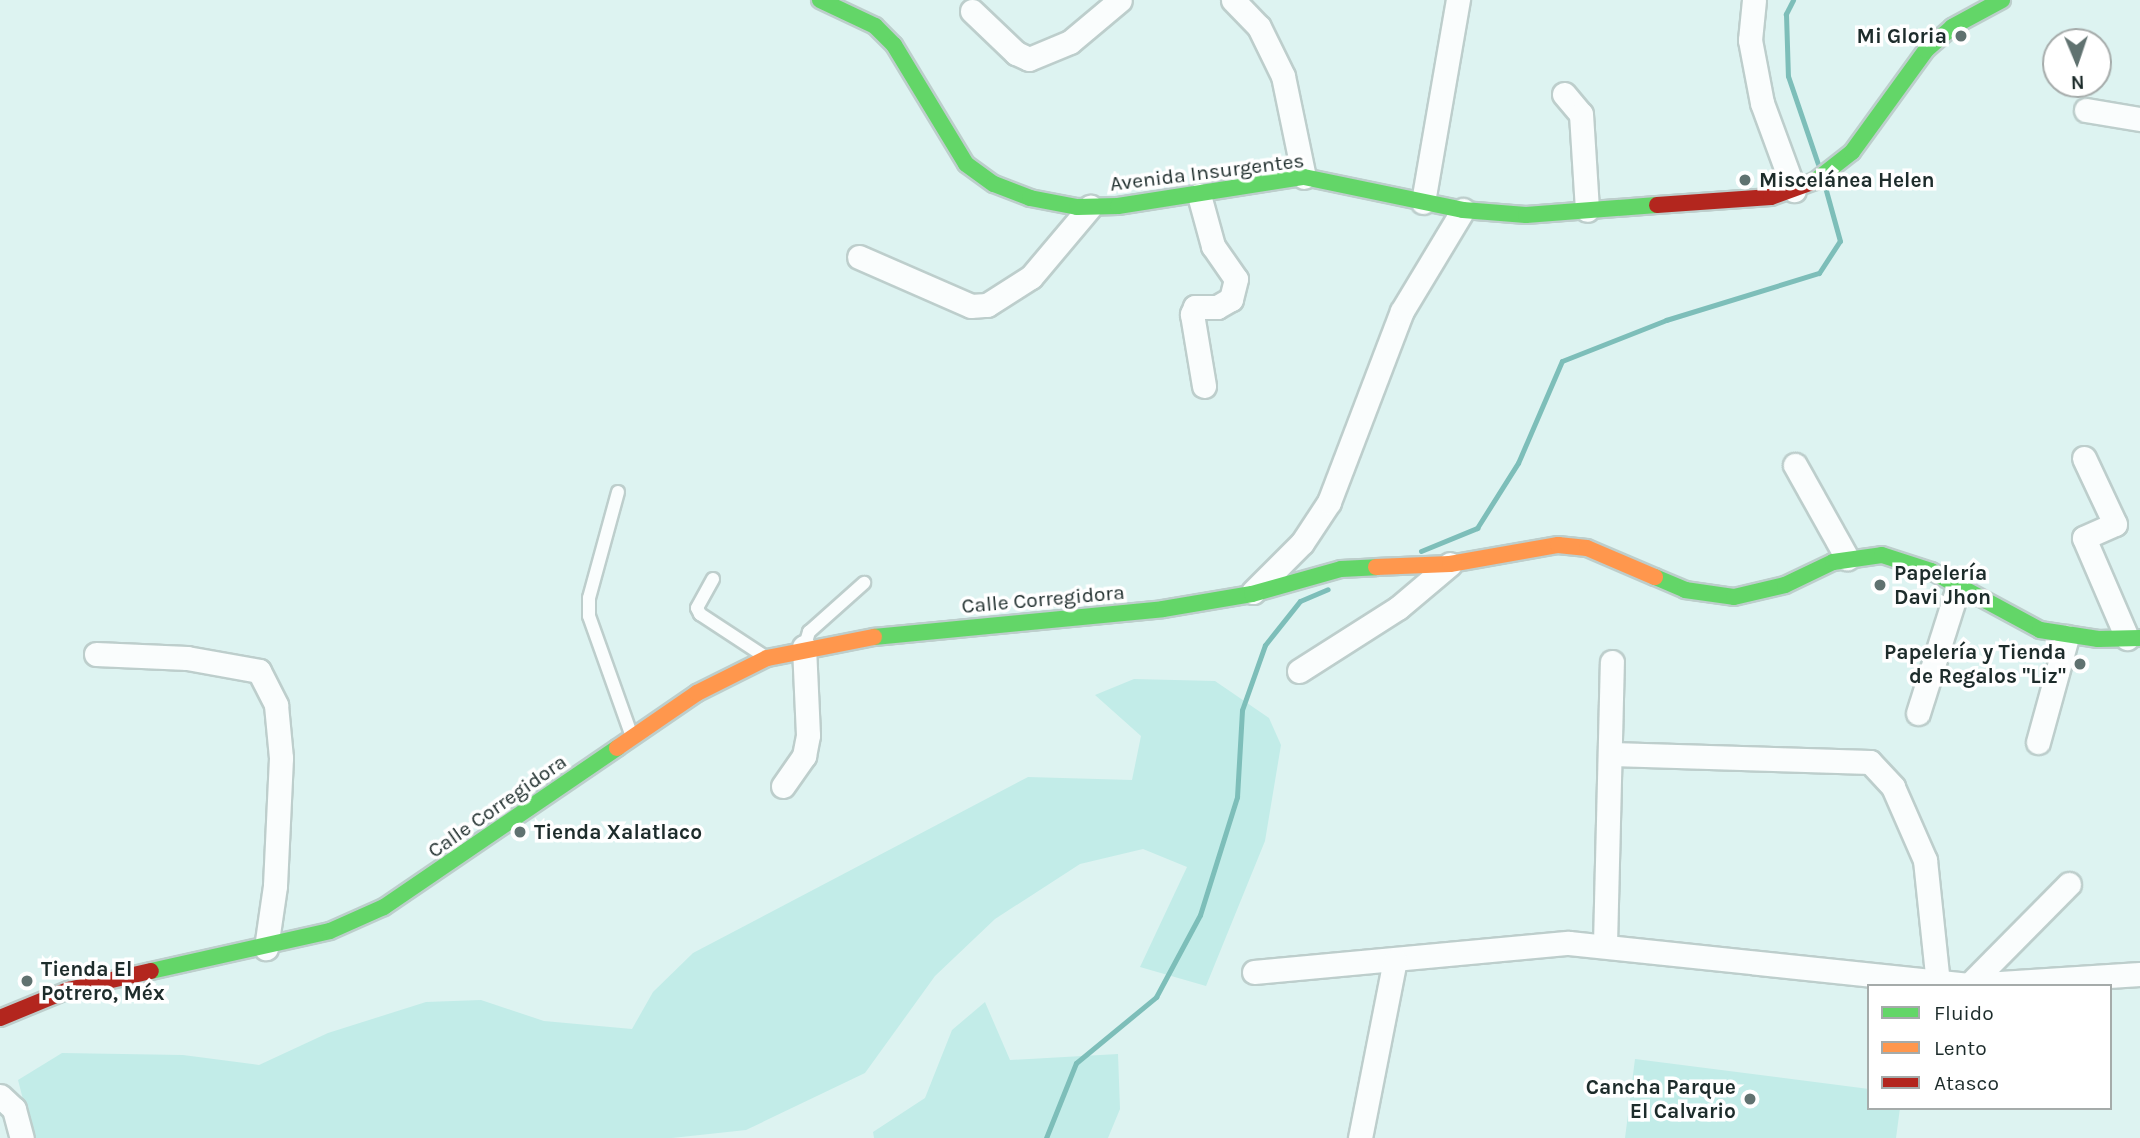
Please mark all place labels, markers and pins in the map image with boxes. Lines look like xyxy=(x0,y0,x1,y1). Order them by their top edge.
place label: Mi Gloria xyxy=(1857,23,1947,49)
marker: Mi Gloria xyxy=(1953,28,1969,44)
place label: Miscelánea Helen xyxy=(1759,167,1935,193)
marker: Miscelánea Helen xyxy=(1737,172,1753,188)
place label: Papelería Davi Jhon xyxy=(1894,560,1991,610)
marker: Papelería Davi Jhon xyxy=(1872,577,1888,593)
place label: Papelería y Tienda de Regalos "Liz" xyxy=(1884,639,2066,689)
marker: Papelería y Tienda de Regalos "Liz" xyxy=(2072,656,2088,672)
place label: Tienda Xalatlaco xyxy=(534,819,702,845)
marker: Tienda Xalatlaco xyxy=(512,824,528,840)
place label: Tienda El Potrero, Méx xyxy=(41,956,165,1006)
marker: Tienda El Potrero, Méx xyxy=(19,973,35,989)
place label: Cancha Parque El Calvario xyxy=(1586,1074,1736,1124)
marker: Cancha Parque El Calvario xyxy=(1742,1091,1758,1107)

